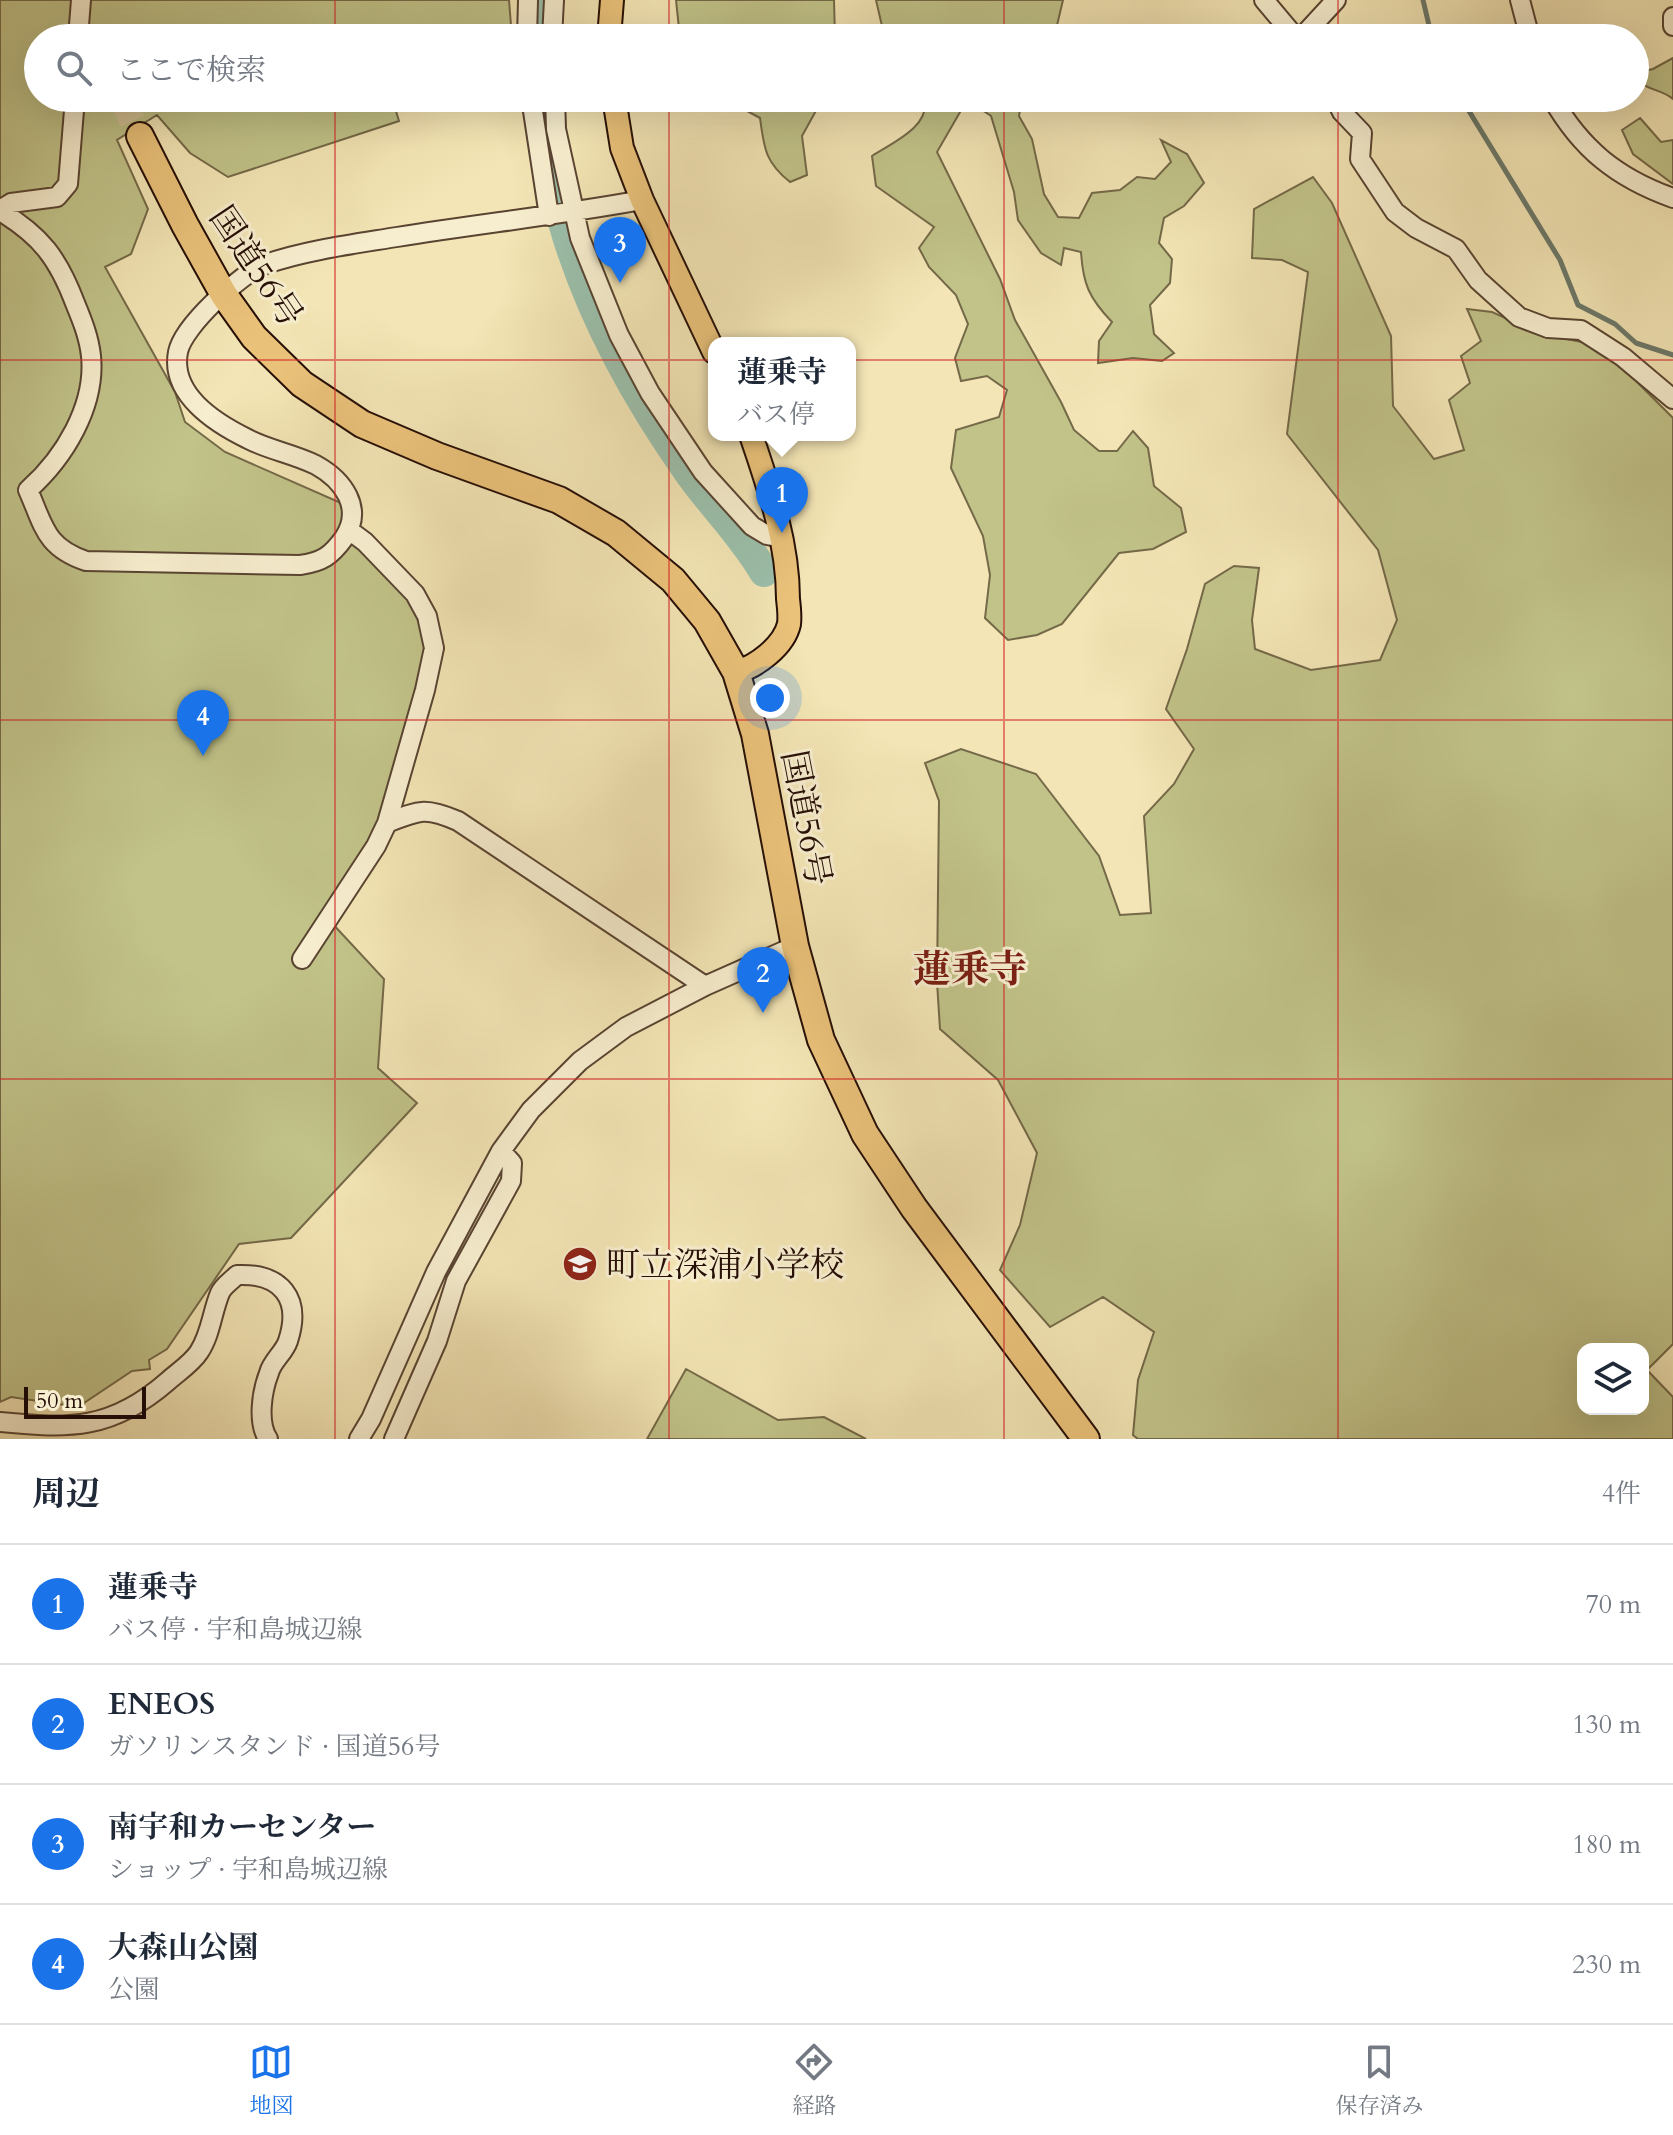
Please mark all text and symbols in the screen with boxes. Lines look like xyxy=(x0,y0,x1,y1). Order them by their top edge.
search box xyxy=(24,24,1649,112)
icon: search xyxy=(52,46,96,90)
text: ここで検索 xyxy=(116,50,266,91)
street label: 国道56号 xyxy=(199,197,313,336)
pin: 3 xyxy=(594,217,646,283)
popup xyxy=(708,337,856,441)
text: 蓮乗寺 xyxy=(737,352,827,393)
text: バス停 xyxy=(737,397,815,432)
pin: 1 xyxy=(756,467,808,533)
your location xyxy=(750,678,790,718)
pin: 4 xyxy=(177,690,229,756)
street label: 国道56号 xyxy=(770,747,842,890)
district label: 蓮乗寺 xyxy=(913,944,1027,996)
pin: 2 xyxy=(737,947,789,1013)
place label: 町立深浦小学校 xyxy=(606,1242,844,1288)
school or university icon: 町立深浦小学校 xyxy=(561,1245,599,1283)
map controls xyxy=(1577,1343,1649,1415)
button: layers xyxy=(1577,1343,1649,1415)
scale bar xyxy=(24,1383,146,1419)
text: 50 m xyxy=(36,1386,83,1416)
text: 周辺 xyxy=(32,1471,100,1517)
text: 4件 xyxy=(1602,1476,1641,1511)
text: 蓮乗寺 xyxy=(108,1567,198,1608)
text: 1 xyxy=(51,1587,65,1622)
text: 70 m xyxy=(1585,1587,1641,1622)
text: バス停 · 宇和島城辺線 xyxy=(108,1612,363,1647)
text: ENEOS xyxy=(108,1684,215,1725)
text: 2 xyxy=(51,1707,65,1742)
text: 130 m xyxy=(1572,1707,1641,1742)
text: ガソリンスタンド · 国道56号 xyxy=(108,1729,440,1764)
text: 南宇和カーセンター xyxy=(108,1807,376,1848)
text: 3 xyxy=(51,1827,65,1862)
text: 180 m xyxy=(1572,1827,1641,1862)
text: ショップ · 宇和島城辺線 xyxy=(108,1852,388,1887)
text: 大森山公園 xyxy=(108,1927,258,1968)
text: 4 xyxy=(51,1947,65,1982)
text: 230 m xyxy=(1572,1947,1641,1982)
text: 公園 xyxy=(108,1972,160,2007)
tab: 地図 xyxy=(249,2040,294,2121)
tab: 経路 xyxy=(792,2040,837,2121)
tab: 保存済み xyxy=(1335,2040,1424,2121)

